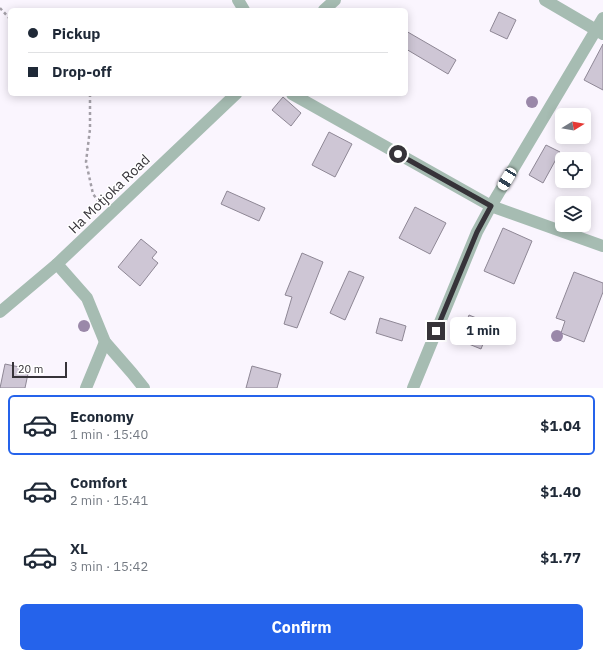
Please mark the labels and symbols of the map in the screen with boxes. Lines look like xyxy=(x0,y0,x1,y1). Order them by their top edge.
north arrow xyxy=(555,108,591,144)
route start xyxy=(389,145,407,163)
street label: Ha Motjoka Road xyxy=(64,151,154,237)
car xyxy=(496,166,518,192)
callout: 1 min xyxy=(450,317,516,345)
route end xyxy=(427,322,445,340)
scale bar xyxy=(12,360,67,379)

